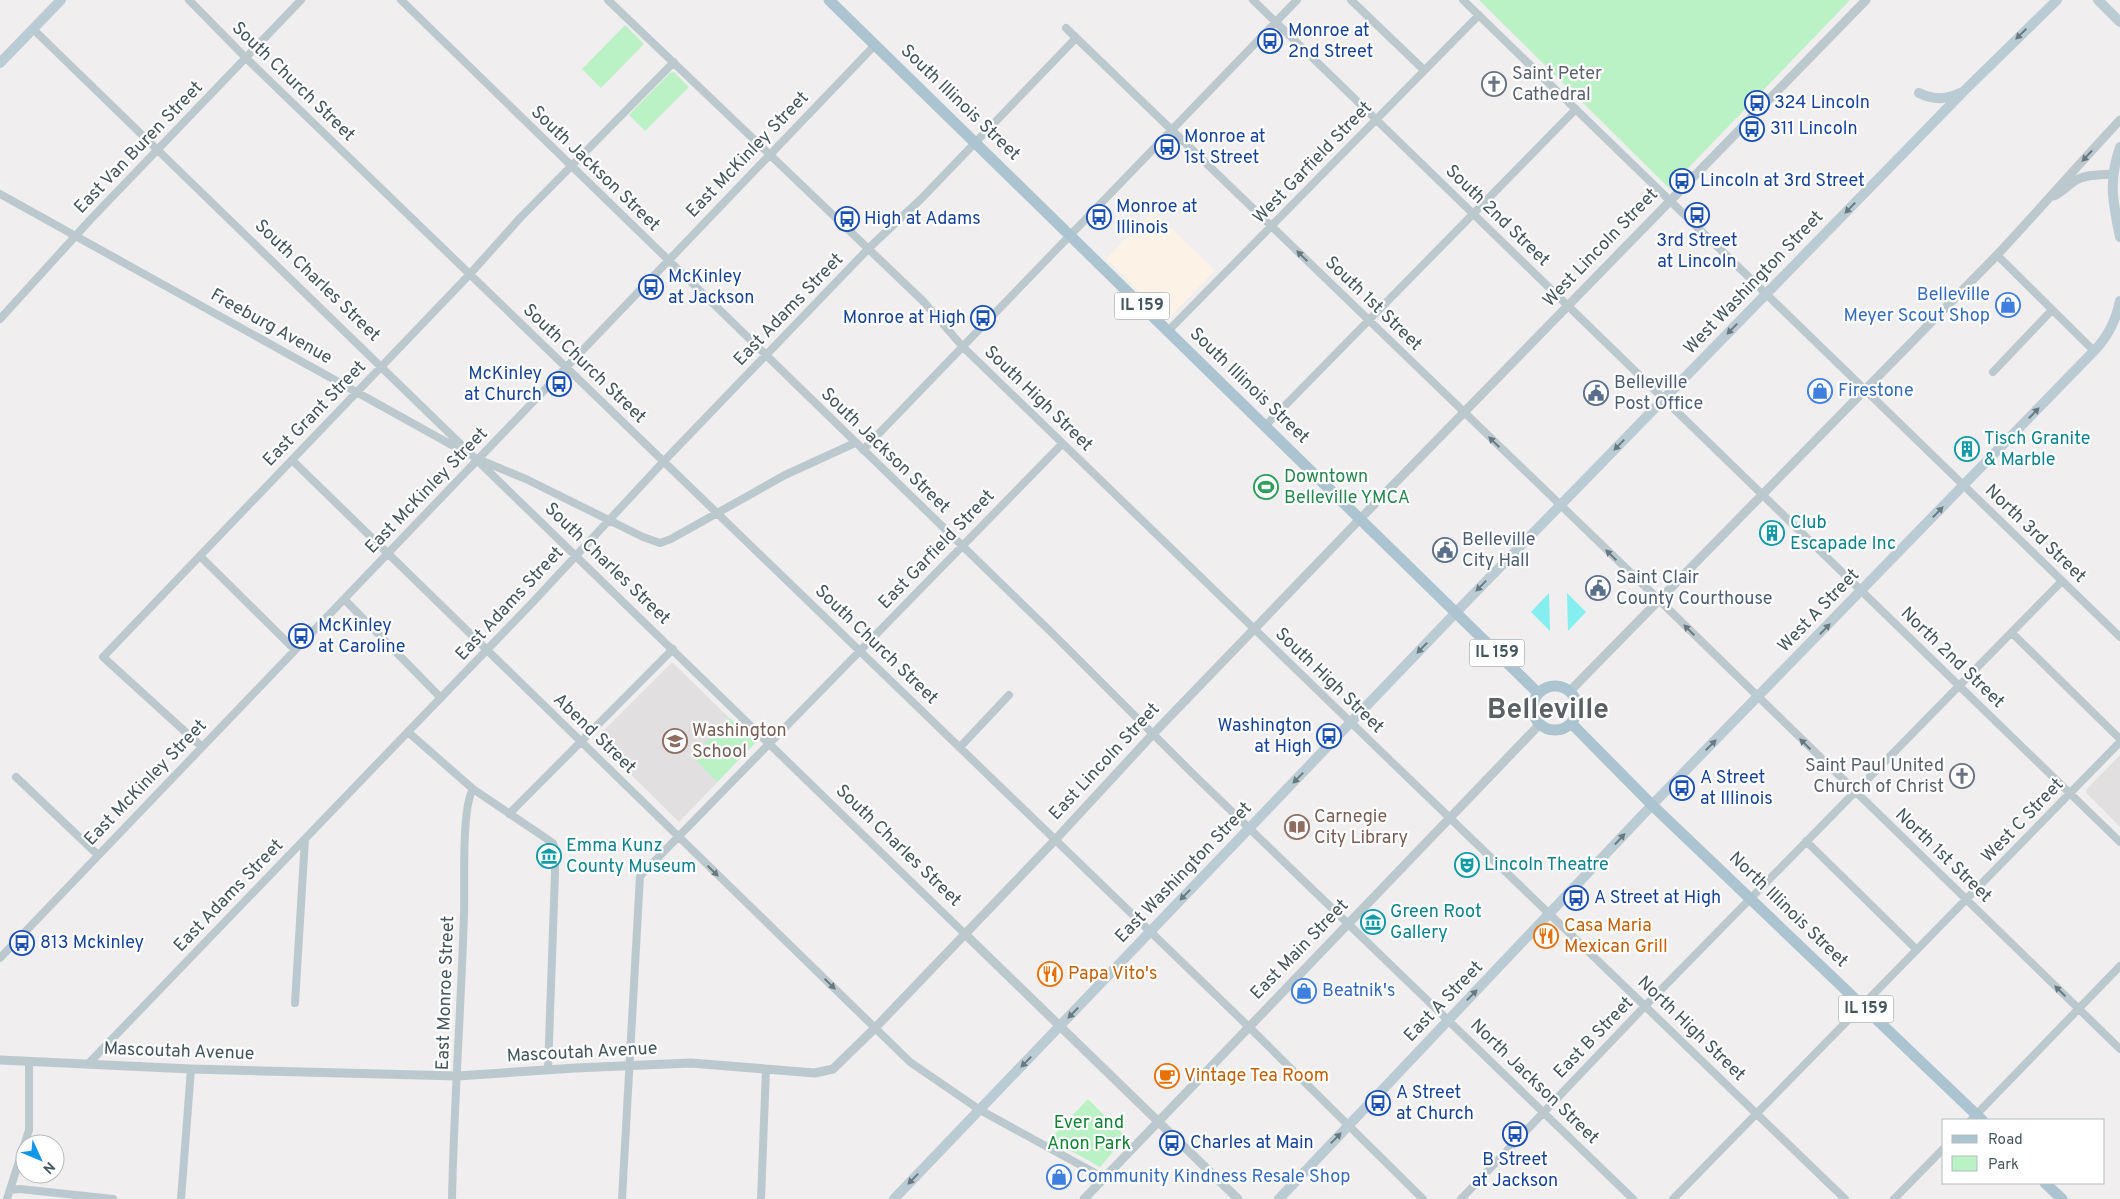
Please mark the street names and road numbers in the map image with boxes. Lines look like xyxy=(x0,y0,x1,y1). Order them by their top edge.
street label: South Church Street xyxy=(226,17,360,147)
street label: South Illinois Street xyxy=(895,40,1025,166)
street label: East Van Buren Street xyxy=(70,77,208,219)
street label: East McKinley Street xyxy=(682,87,814,223)
street label: West Garfield Street xyxy=(1249,97,1377,229)
street label: South Jackson Street xyxy=(525,101,665,237)
street label: South 2nd Street xyxy=(1440,160,1554,272)
street label: West Lincoln Street xyxy=(1538,184,1664,312)
street label: West Washington Street xyxy=(1679,206,1829,360)
street label: South Charles Street xyxy=(249,215,385,347)
street label: East Adams Street xyxy=(729,249,849,371)
street label: South 1st Street xyxy=(1319,252,1427,356)
street label: Freeburg Avenue xyxy=(206,284,336,370)
road number: IL 159 xyxy=(1114,292,1170,320)
street label: South Church Street xyxy=(517,299,651,429)
street label: South Illinois Street xyxy=(1184,323,1314,449)
street label: South High Street xyxy=(979,341,1097,457)
street label: East Grant Street xyxy=(259,356,371,472)
street label: South Jackson Street xyxy=(815,383,955,519)
street label: East McKinley Street xyxy=(361,423,493,559)
street label: North 3rd Street xyxy=(1979,480,2091,588)
street label: East Garfield Street xyxy=(874,485,1000,615)
street label: South Charles Street xyxy=(539,498,675,630)
street label: East Adams Street xyxy=(451,542,569,666)
street label: West A Street xyxy=(1773,564,1865,658)
street label: South Church Street xyxy=(809,580,943,710)
street label: North 2nd Street xyxy=(1895,602,2009,714)
street label: South High Street xyxy=(1270,623,1388,739)
road number: IL 159 xyxy=(1470,640,1524,666)
street label: Abend Street xyxy=(548,689,640,779)
street label: East Lincoln Street xyxy=(1045,698,1165,826)
street label: East McKinley Street xyxy=(80,715,212,851)
street label: West C Street xyxy=(1977,774,2069,868)
street label: South Charles Street xyxy=(830,780,966,912)
street label: East Washington Street xyxy=(1111,798,1257,948)
street label: North 1st Street xyxy=(1890,804,1996,908)
street label: East Adams Street xyxy=(169,835,289,957)
street label: North Illinois Street xyxy=(1723,847,1853,973)
street label: East Main Street xyxy=(1246,895,1354,1005)
street label: East Monroe Street xyxy=(432,915,460,1071)
street label: East A Street xyxy=(1400,957,1488,1047)
street label: North High Street xyxy=(1632,971,1750,1087)
street label: East B Street xyxy=(1549,992,1639,1084)
road number: IL 159 xyxy=(1838,996,1894,1022)
street label: North Jackson Street xyxy=(1465,1014,1603,1150)
street label: Mascoutah Avenue xyxy=(103,1038,255,1066)
street label: Mascoutah Avenue xyxy=(506,1038,658,1068)

